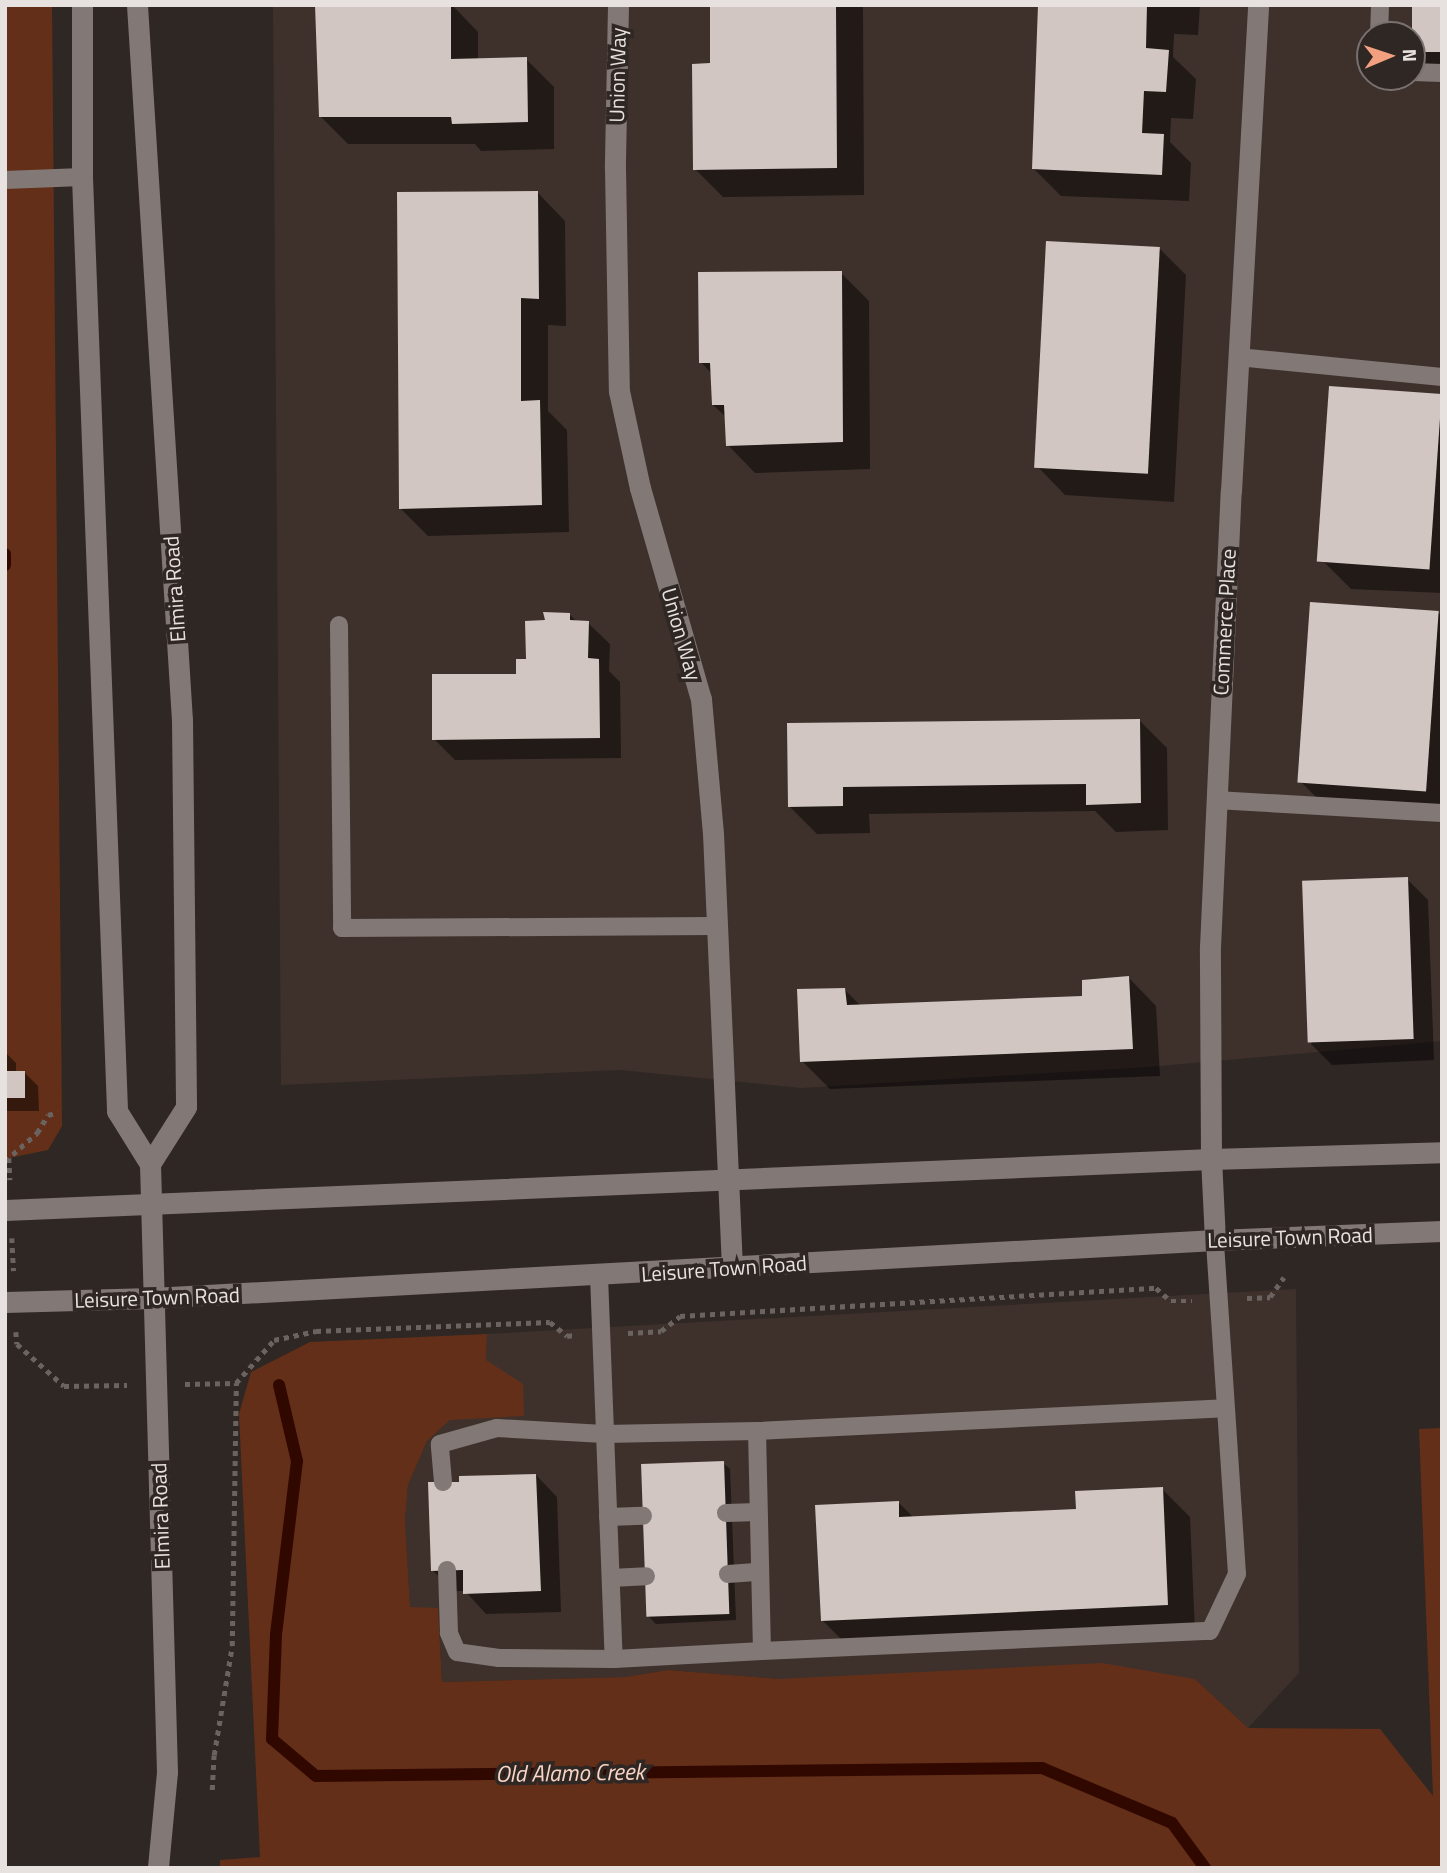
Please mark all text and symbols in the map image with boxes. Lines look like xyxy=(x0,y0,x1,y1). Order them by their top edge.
north arrow xyxy=(1356,21,1426,91)
street label: Union Way xyxy=(604,27,630,123)
text: N xyxy=(1396,48,1425,62)
street label: Elmira Road xyxy=(158,535,190,643)
street label: Commerce Place xyxy=(1208,548,1240,696)
street label: Union Way xyxy=(657,585,707,683)
street label: Leisure Town Road xyxy=(1207,1222,1373,1252)
street label: Leisure Town Road xyxy=(640,1250,808,1286)
street label: Leisure Town Road xyxy=(74,1282,240,1312)
street label: Elmira Road xyxy=(146,1462,174,1570)
water label: Old Alamo Creek xyxy=(495,1758,645,1788)

